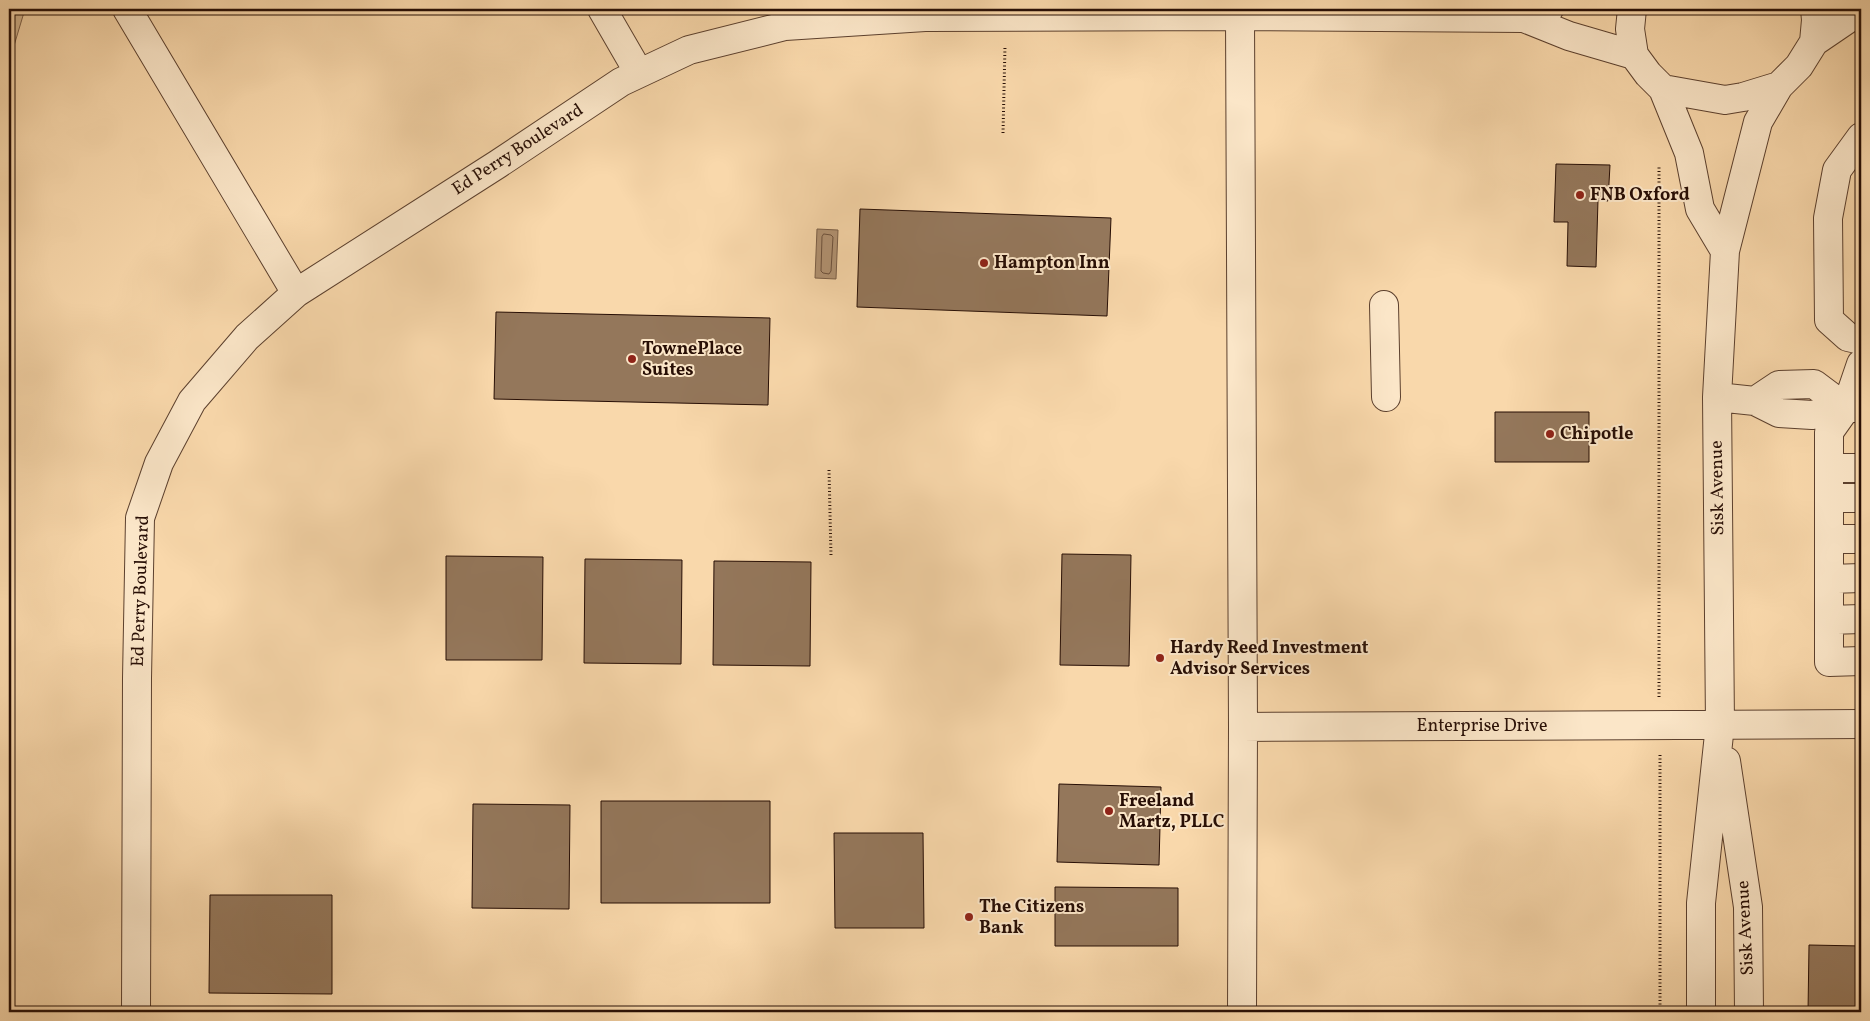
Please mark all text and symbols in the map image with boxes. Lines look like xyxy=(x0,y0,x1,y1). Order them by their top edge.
street label: Ed Perry Boulevard xyxy=(447,98,589,202)
place label: FNB Oxford xyxy=(1590,183,1690,208)
marker: FNB Oxford xyxy=(1574,189,1586,201)
place label: Hampton Inn xyxy=(994,251,1110,276)
marker: Hampton Inn xyxy=(978,257,990,269)
place label: TownePlace Suites xyxy=(642,337,742,383)
marker: TownePlace Suites xyxy=(626,353,638,365)
place label: Chipotle xyxy=(1560,422,1633,447)
marker: Chipotle xyxy=(1544,428,1556,440)
street label: Sisk Avenue xyxy=(1705,440,1731,536)
street label: Ed Perry Boulevard xyxy=(126,515,156,667)
place label: Hardy Reed Investment Advisor Services xyxy=(1170,636,1369,682)
marker: Hardy Reed Investment Advisor Services xyxy=(1154,652,1166,664)
street label: Enterprise Drive xyxy=(1417,714,1547,739)
place label: Freeland Martz, PLLC xyxy=(1119,789,1224,835)
marker: Freeland Martz, PLLC xyxy=(1103,805,1115,817)
street label: Sisk Avenue xyxy=(1731,880,1761,976)
place label: The Citizens Bank xyxy=(979,895,1084,941)
marker: The Citizens Bank xyxy=(963,911,975,923)

